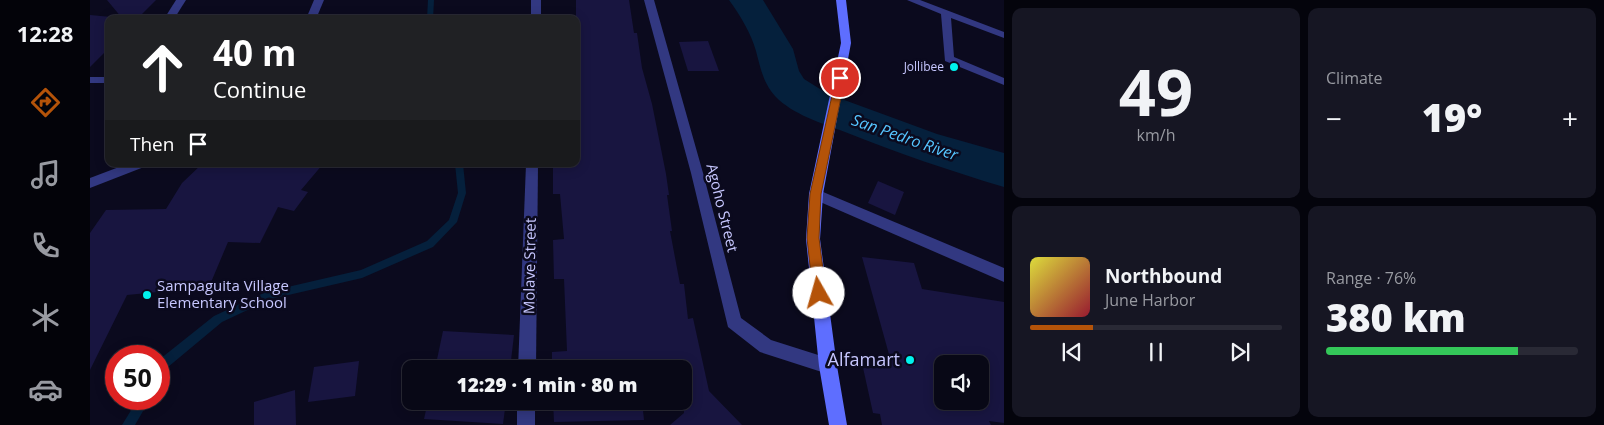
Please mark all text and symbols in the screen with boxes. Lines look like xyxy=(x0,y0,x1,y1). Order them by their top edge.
text: 12:28 xyxy=(17,18,73,48)
text: 40 m xyxy=(213,29,296,76)
icon: ahead xyxy=(130,35,195,100)
text: 49 xyxy=(1119,47,1193,135)
pin xyxy=(819,57,861,99)
place label: Jollibee xyxy=(903,58,944,75)
marker: Jollibee xyxy=(948,61,960,73)
icon: arrive xyxy=(826,64,854,92)
text: Climate xyxy=(1326,67,1383,89)
text: Continue xyxy=(213,74,306,104)
icon: directions xyxy=(28,85,63,120)
text: 19° xyxy=(1422,91,1482,143)
text: − xyxy=(1326,99,1342,137)
text: + xyxy=(1562,99,1578,137)
water label: San Pedro River xyxy=(849,109,962,166)
text: km/h xyxy=(1137,124,1175,146)
icon: arrive xyxy=(184,130,212,158)
text: Then xyxy=(130,131,174,157)
icon: music xyxy=(28,157,63,192)
street label: Agoho Street xyxy=(702,161,744,254)
street label: Molave Street xyxy=(518,218,540,314)
icon: phone xyxy=(28,228,63,263)
text: Northbound xyxy=(1105,263,1222,289)
position arrow xyxy=(792,266,844,318)
text: Range · 76% xyxy=(1326,267,1416,289)
place label: Sampaguita Village Elementary School xyxy=(157,275,289,312)
marker: Sampaguita Village Elementary School xyxy=(141,289,153,301)
text: June Harbor xyxy=(1105,289,1195,311)
text: 380 km xyxy=(1326,291,1466,343)
icon: climate xyxy=(28,300,63,335)
icon: previous xyxy=(1058,338,1086,366)
icon: pause xyxy=(1142,338,1170,366)
icon: next xyxy=(1226,338,1254,366)
speed limit sign: 50 xyxy=(105,345,170,410)
place label: Alfamart xyxy=(828,347,900,371)
marker: Alfamart xyxy=(904,354,916,366)
map controls xyxy=(934,355,989,410)
button: sound xyxy=(934,355,989,410)
icon: car xyxy=(28,372,63,407)
text: 12:29 · 1 min · 80 m xyxy=(457,372,637,398)

